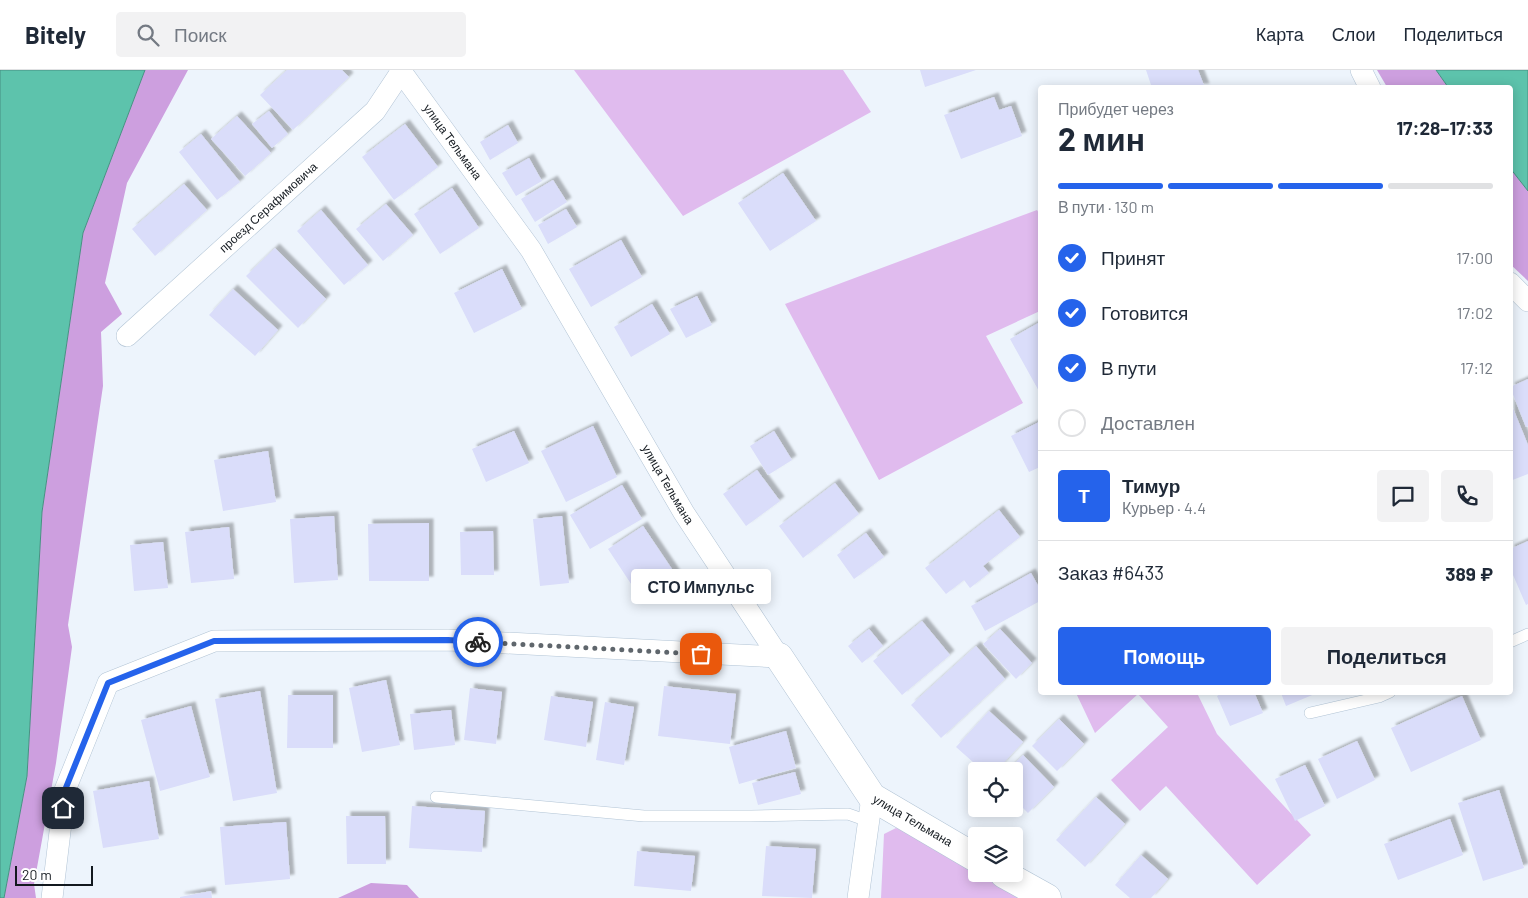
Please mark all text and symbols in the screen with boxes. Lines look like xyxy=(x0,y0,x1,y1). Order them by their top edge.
search box xyxy=(116,12,466,57)
text: Bitely xyxy=(25,20,86,49)
icon: search xyxy=(134,21,162,49)
text: Поиск xyxy=(174,23,227,46)
text: Карта xyxy=(1256,23,1304,45)
text: Слои xyxy=(1332,23,1376,45)
text: Поделиться xyxy=(1404,23,1503,45)
text: Прибудет через xyxy=(1058,99,1174,118)
street label: улица Тельмана xyxy=(420,101,485,182)
text: 17:28–17:33 xyxy=(1396,116,1493,139)
text: 2 мин xyxy=(1058,119,1145,157)
street label: проезд Серафимовича xyxy=(216,159,320,255)
text: В пути · 130 m xyxy=(1058,197,1154,216)
icon: check xyxy=(1058,244,1086,272)
text: Принят xyxy=(1101,246,1165,269)
text: 17:00 xyxy=(1456,248,1493,267)
icon: check xyxy=(1058,299,1086,327)
text: Готовится xyxy=(1101,301,1188,324)
text: 17:02 xyxy=(1457,303,1493,322)
icon: check xyxy=(1058,354,1086,382)
text: В пути xyxy=(1101,356,1157,379)
text: 17:12 xyxy=(1460,358,1493,377)
text: Доставлен xyxy=(1101,411,1195,434)
street label: улица Тельмана xyxy=(639,442,697,527)
button: chat xyxy=(1377,470,1429,522)
button: phone xyxy=(1441,470,1493,522)
text: Тимур xyxy=(1122,474,1180,497)
text: Т xyxy=(1078,484,1090,507)
text: Курьер · 4.4 xyxy=(1122,498,1206,517)
text: Заказ #6433 xyxy=(1058,561,1164,584)
text: 389 ₽ xyxy=(1445,562,1493,585)
callout: СТО Импульс xyxy=(631,569,771,604)
text: СТО Импульс xyxy=(648,577,754,596)
courier xyxy=(453,617,503,667)
button: Помощь xyxy=(1058,627,1271,685)
button: Поделиться xyxy=(1281,627,1493,685)
icon: bike xyxy=(464,628,492,656)
pin xyxy=(680,633,722,675)
icon: bag xyxy=(687,640,715,668)
map controls xyxy=(968,762,1023,882)
button: locate xyxy=(968,762,1023,817)
pin xyxy=(42,787,84,829)
street label: улица Тельмана xyxy=(870,791,956,849)
icon: home xyxy=(49,794,77,822)
button: layers xyxy=(968,827,1023,882)
scale bar xyxy=(15,863,92,886)
text: 20 m xyxy=(22,866,52,883)

